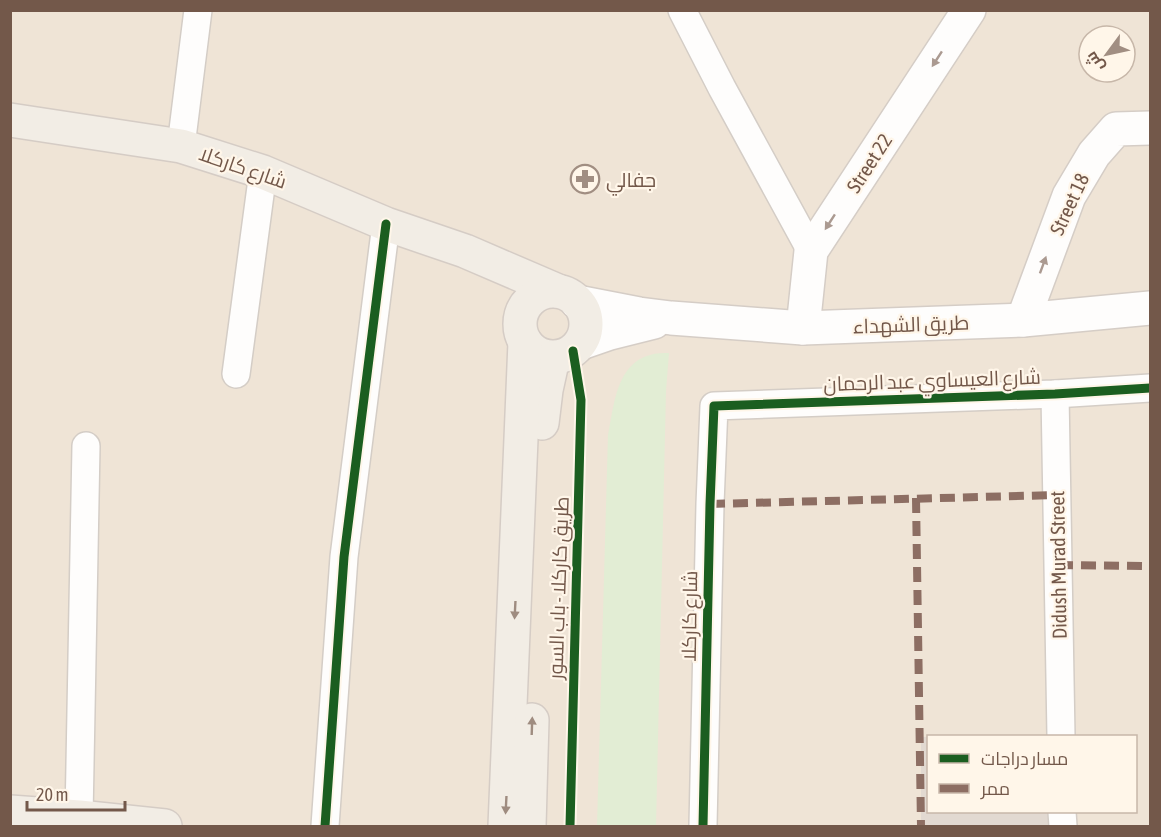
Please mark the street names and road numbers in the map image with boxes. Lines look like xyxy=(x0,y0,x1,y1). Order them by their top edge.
street label: Street 22 xyxy=(842,129,896,197)
street label: شارع كاركلا xyxy=(195,141,290,196)
street label: Street 18 xyxy=(1045,169,1093,239)
street label: طريق الشهداء xyxy=(852,310,970,340)
street label: شارع العيساوي عبد الرحمان xyxy=(823,365,1041,400)
street label: Didush Murad Street xyxy=(1045,490,1071,639)
street label: طريق كاركلا - باب السور xyxy=(543,496,575,681)
street label: شارع كاركلا xyxy=(677,570,704,662)

